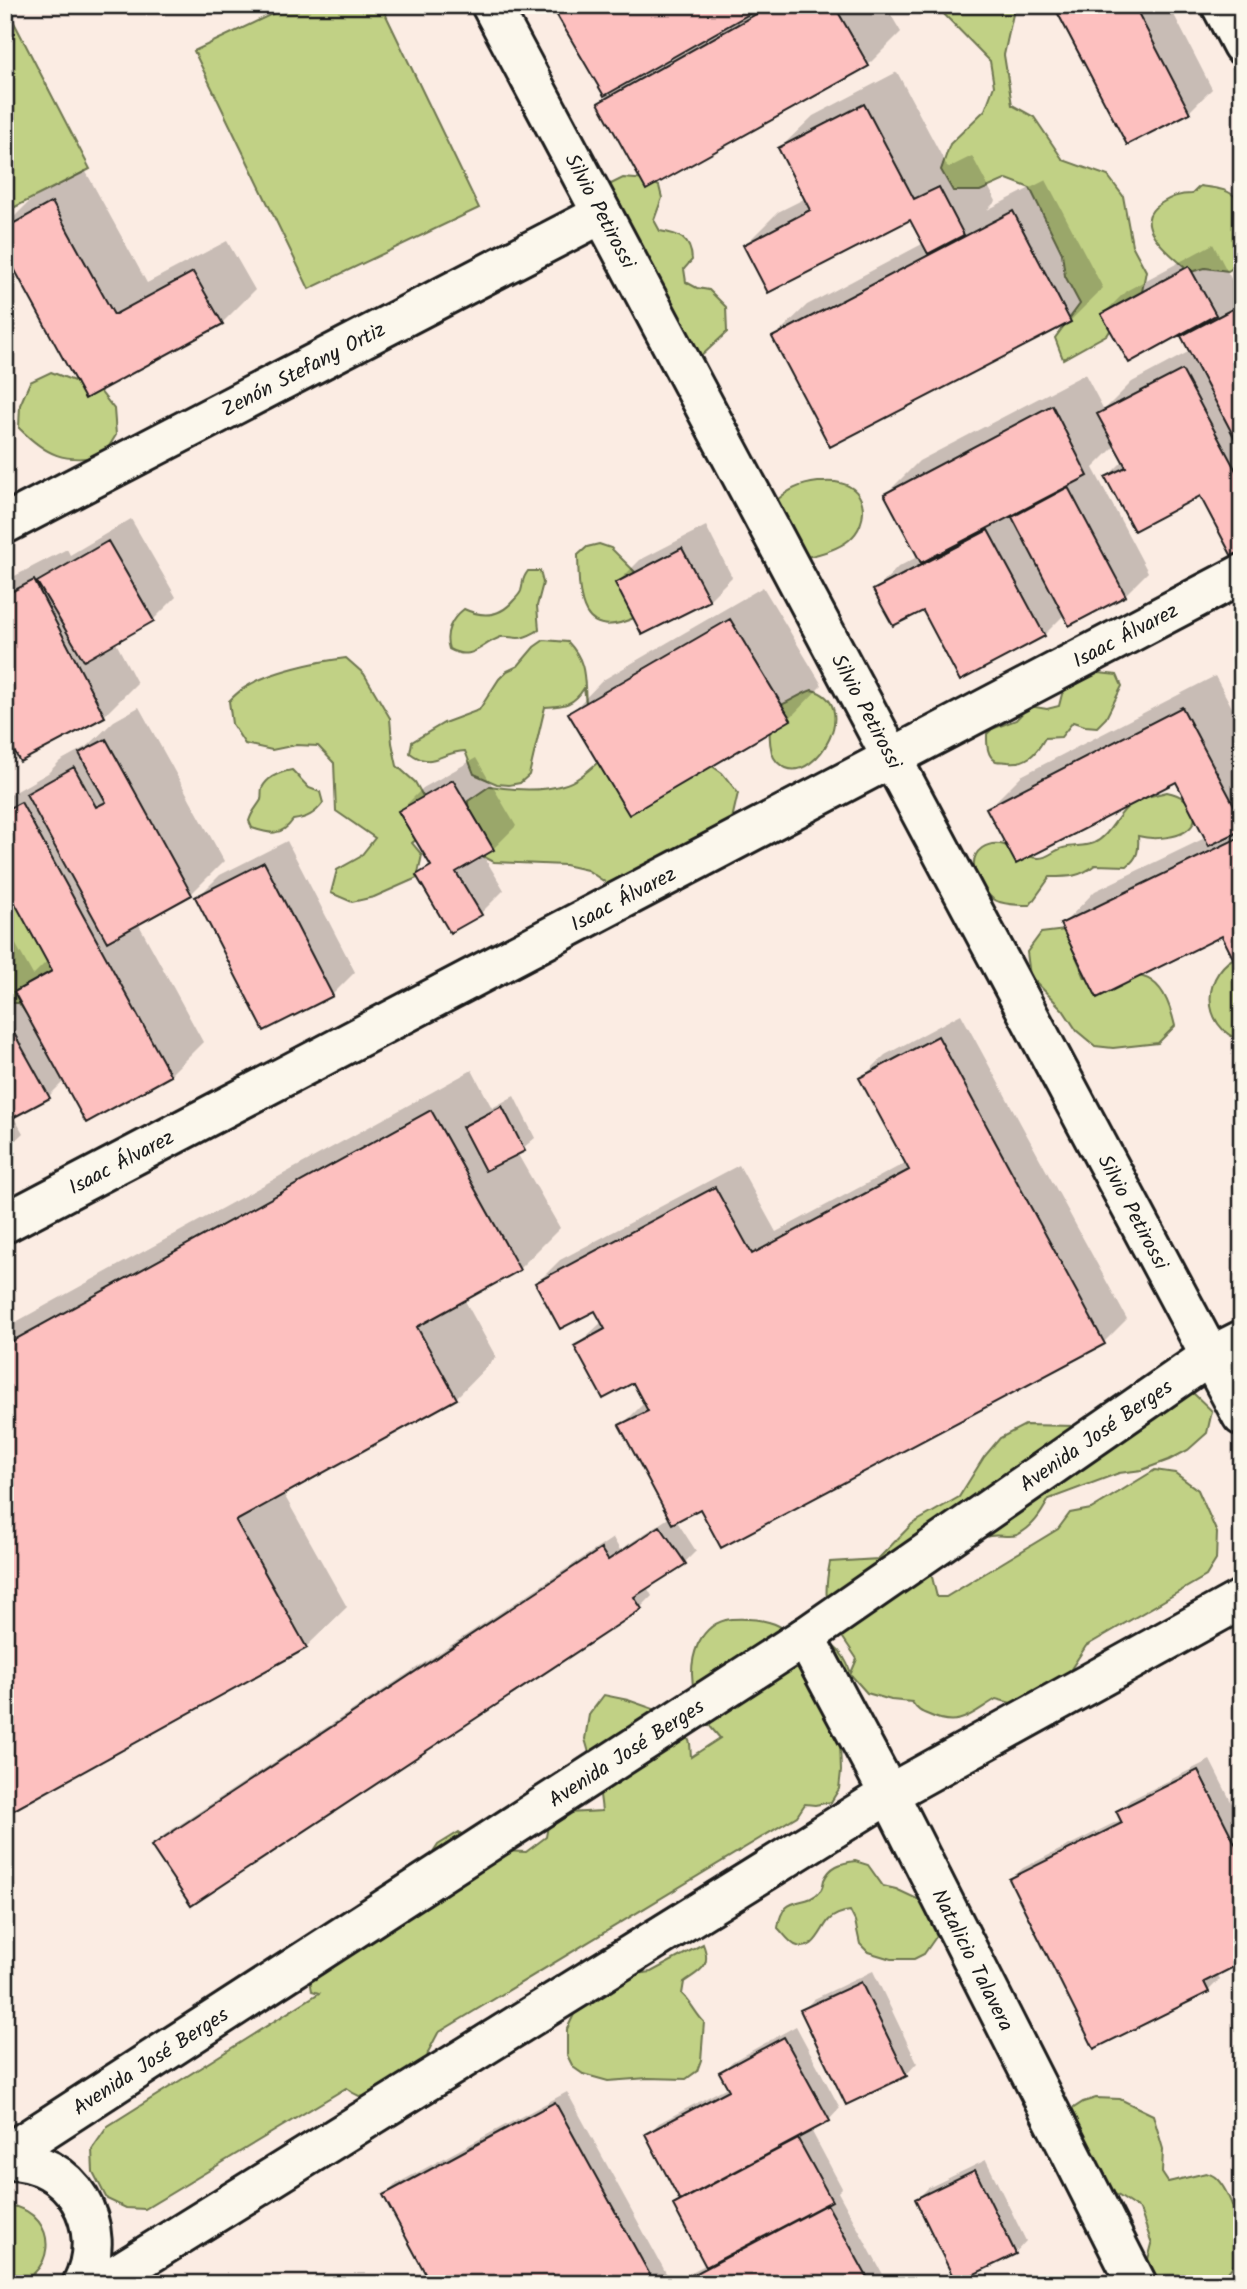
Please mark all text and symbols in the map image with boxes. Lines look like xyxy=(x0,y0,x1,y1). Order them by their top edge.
street label: Silvio Petirossi xyxy=(555,148,644,276)
street label: Zenón Stefany Ortiz xyxy=(216,314,392,427)
street label: Isaac Álvarez xyxy=(1067,595,1185,678)
street label: Silvio Petirossi xyxy=(821,648,910,776)
street label: Isaac Álvarez xyxy=(565,859,683,941)
street label: Isaac Álvarez xyxy=(63,1122,180,1205)
street label: Silvio Petirossi xyxy=(1088,1149,1177,1277)
street label: Avenida José Berges xyxy=(1013,1372,1180,1501)
street label: Avenida José Berges xyxy=(542,1691,712,1817)
street label: Natalicio Talavera xyxy=(922,1884,1022,2038)
street label: Avenida José Berges xyxy=(66,1999,236,2125)

